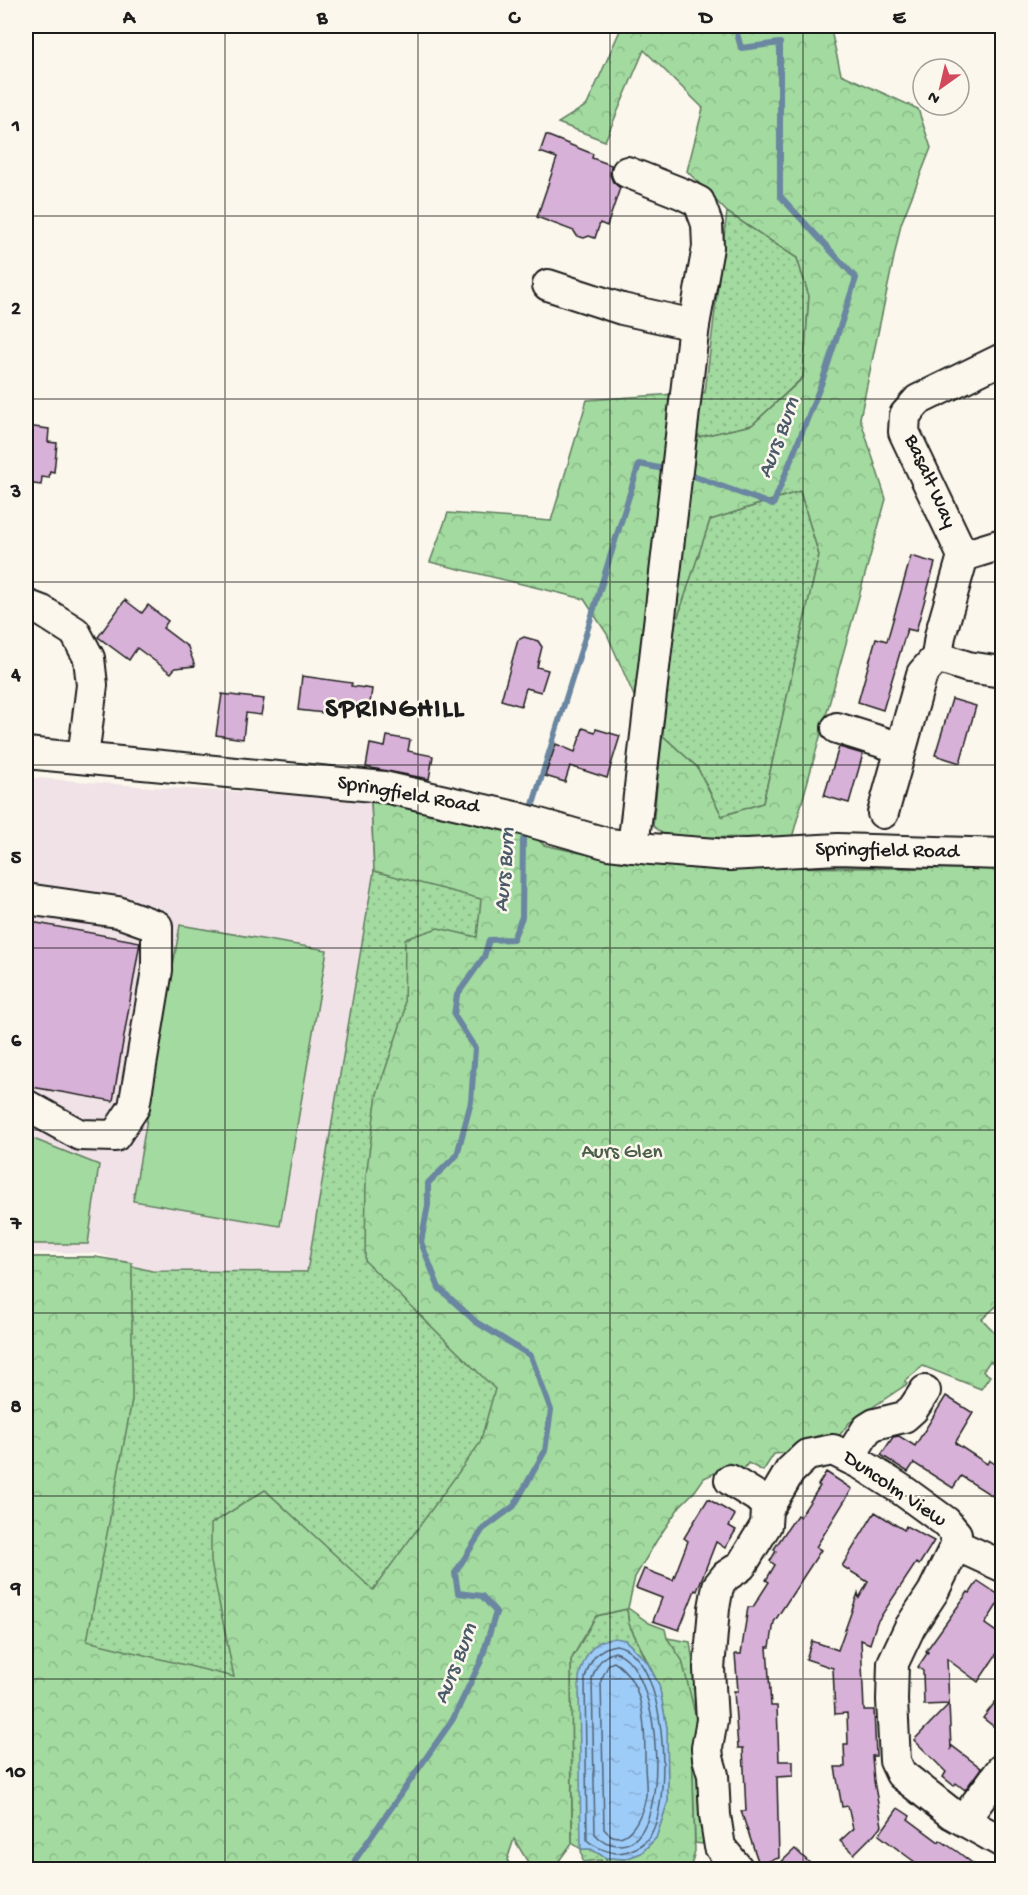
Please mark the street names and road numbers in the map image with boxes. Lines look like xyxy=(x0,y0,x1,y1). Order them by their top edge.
street label: Basalt Way xyxy=(897,430,961,533)
street label: Springfield Road xyxy=(335,771,483,821)
street label: Springfield Road xyxy=(815,838,961,866)
street label: Duncolm View xyxy=(836,1445,951,1534)

